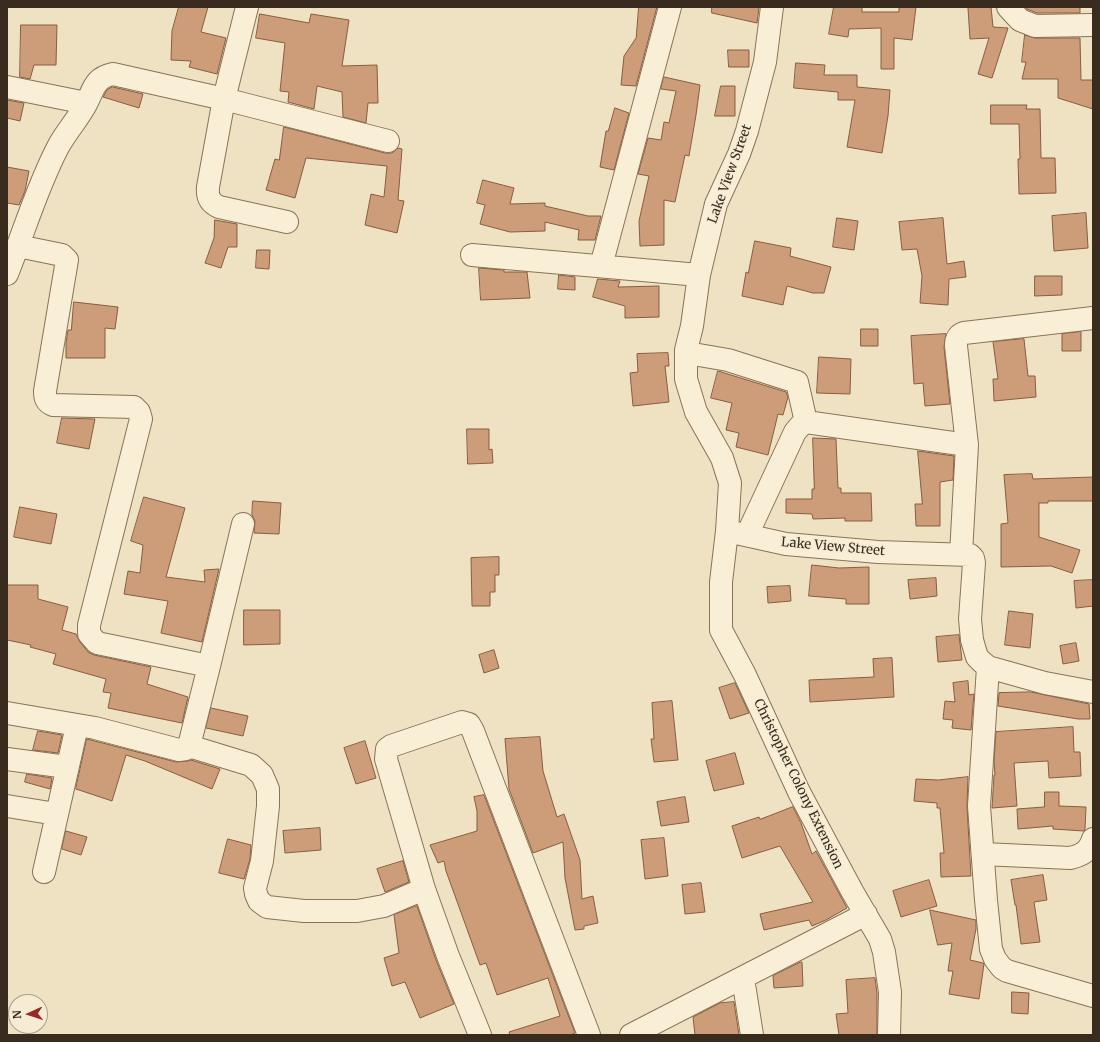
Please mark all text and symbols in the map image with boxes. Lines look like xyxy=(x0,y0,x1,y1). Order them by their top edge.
street label: Lake View Street xyxy=(705,122,755,226)
street label: Lake View Street xyxy=(780,535,886,559)
street label: Christopher Colony Extension xyxy=(750,696,846,872)
north arrow xyxy=(8,994,48,1034)
text: N xyxy=(10,1010,24,1019)

